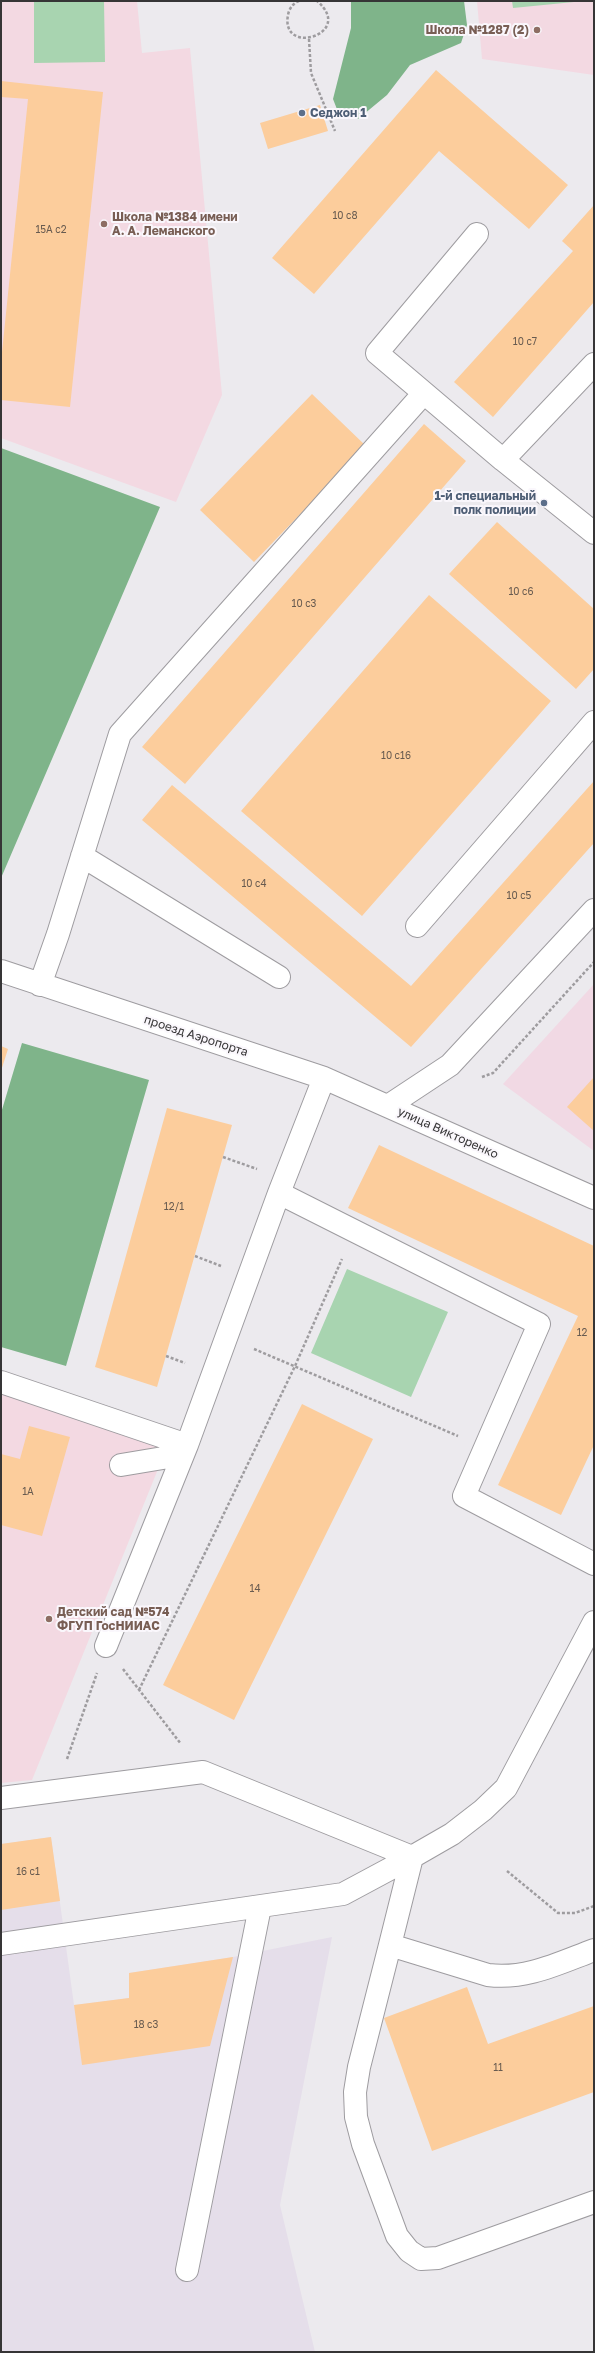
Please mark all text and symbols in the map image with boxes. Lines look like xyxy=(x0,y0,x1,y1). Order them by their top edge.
place label: Школа №1287 (2) xyxy=(426,23,529,37)
marker: Школа №1287 (2) xyxy=(532,25,542,35)
place label: Седжон 1 xyxy=(310,106,366,120)
marker: Седжон 1 xyxy=(297,108,307,118)
place label: Школа №1384 имени А. А. Леманского xyxy=(112,210,238,238)
house number: 10 с8 xyxy=(332,210,358,222)
marker: Школа №1384 имени А. А. Леманского xyxy=(99,219,109,229)
house number: 15А с2 xyxy=(35,224,67,236)
house number: 10 с7 xyxy=(513,336,537,348)
place label: 1-й специальный полк полиции xyxy=(434,489,536,517)
marker: 1-й специальный полк полиции xyxy=(539,498,549,508)
house number: 10 с6 xyxy=(508,586,534,598)
house number: 10 с3 xyxy=(292,598,316,610)
house number: 10 с16 xyxy=(381,750,411,762)
house number: 10 с4 xyxy=(241,878,267,890)
house number: 10 с5 xyxy=(507,890,531,902)
street label: проезд Аэропорта xyxy=(142,1012,250,1060)
street label: улица Викторенко xyxy=(395,1104,501,1162)
house number: 12/1 xyxy=(164,1201,184,1213)
house number: 12 xyxy=(577,1327,587,1339)
house number: 1А xyxy=(22,1486,34,1498)
house number: 14 xyxy=(250,1583,260,1595)
place label: Детский сад №574 ФГУП ГосНИИАС xyxy=(57,1605,170,1633)
marker: Детский сад №574 ФГУП ГосНИИАС xyxy=(44,1614,54,1624)
house number: 16 с1 xyxy=(16,1866,40,1878)
house number: 18 с3 xyxy=(134,2019,158,2031)
house number: 11 xyxy=(493,2062,503,2074)

